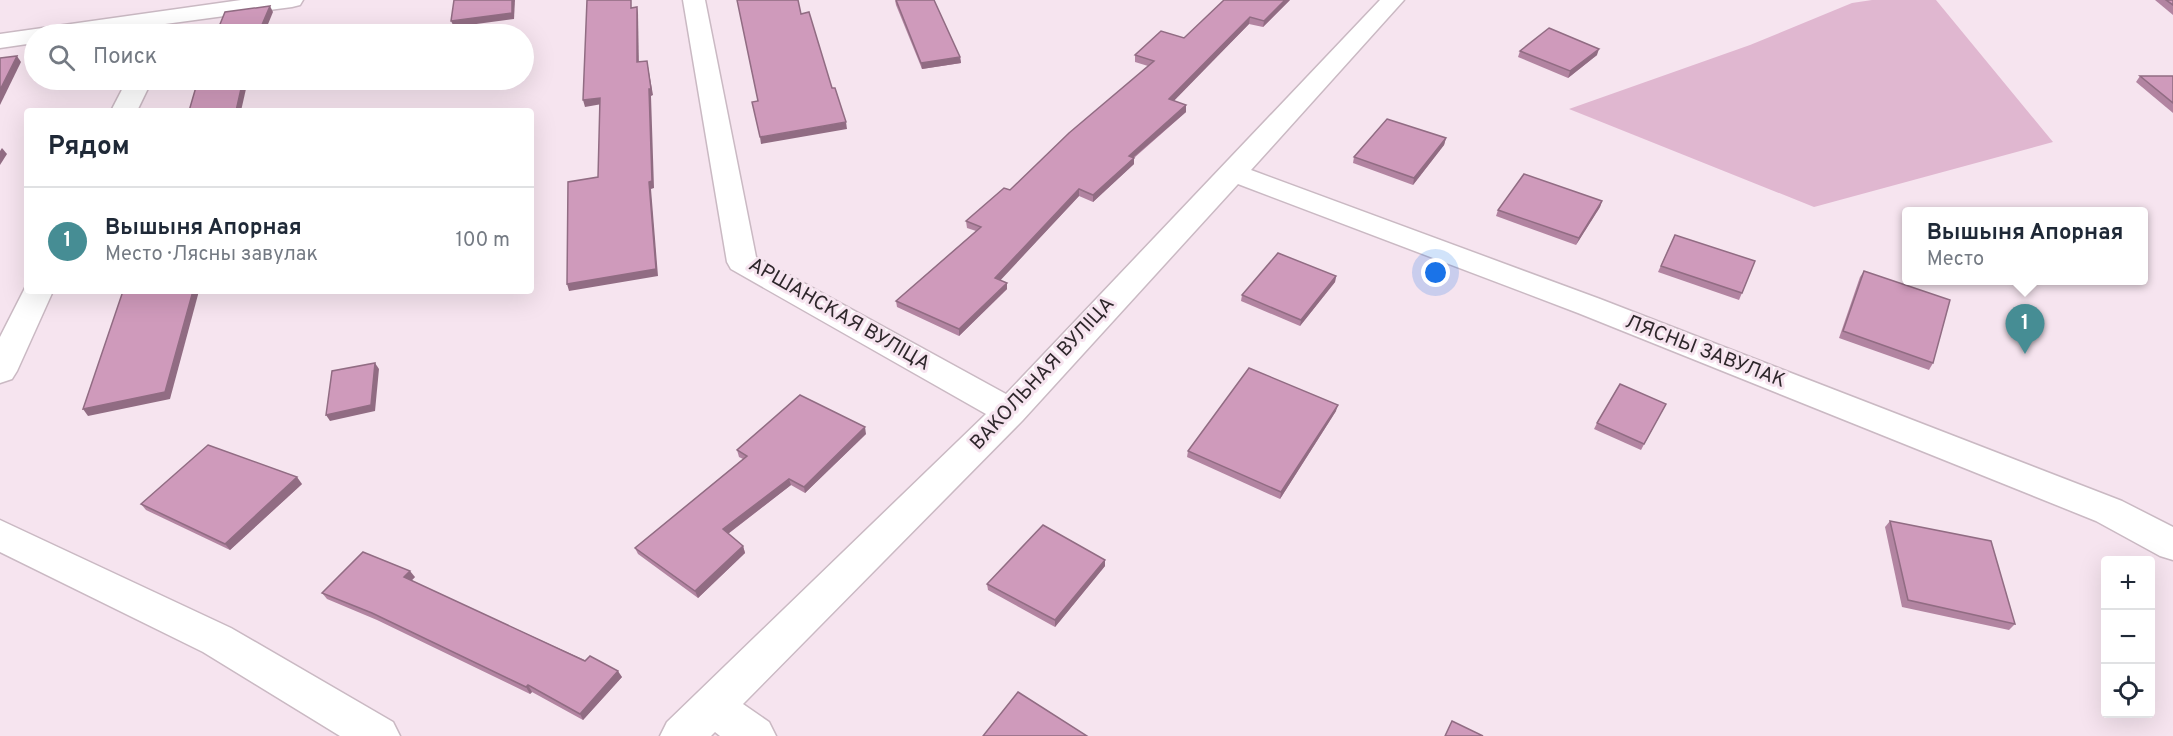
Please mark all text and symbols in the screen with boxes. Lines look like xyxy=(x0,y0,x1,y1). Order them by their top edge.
search box xyxy=(24,24,534,90)
icon: search xyxy=(45,41,78,74)
text: Поиск xyxy=(93,44,157,71)
text: Рядом xyxy=(48,131,130,164)
popup xyxy=(1902,207,2148,285)
text: Вышыня Апорная xyxy=(105,215,302,242)
text: Вышыня Апорная xyxy=(1927,220,2123,247)
text: 1 xyxy=(64,228,72,254)
text: 100 m xyxy=(455,228,510,254)
text: Место · Лясны завулак xyxy=(105,242,318,268)
text: Место xyxy=(1927,247,1984,273)
street label: АРШАНСКАЯ ВУЛІЦА xyxy=(744,252,934,378)
your location xyxy=(1421,258,1450,287)
street label: ВАКОЛЬНАЯ ВУЛІЦА xyxy=(965,292,1121,456)
pin: 1 xyxy=(2006,304,2044,354)
street label: ЛЯСНЫ ЗАВУЛАК xyxy=(1621,309,1789,395)
map controls xyxy=(2101,556,2155,718)
button: + xyxy=(2101,556,2155,610)
button: − xyxy=(2101,610,2155,664)
button: locate xyxy=(2101,664,2155,718)

